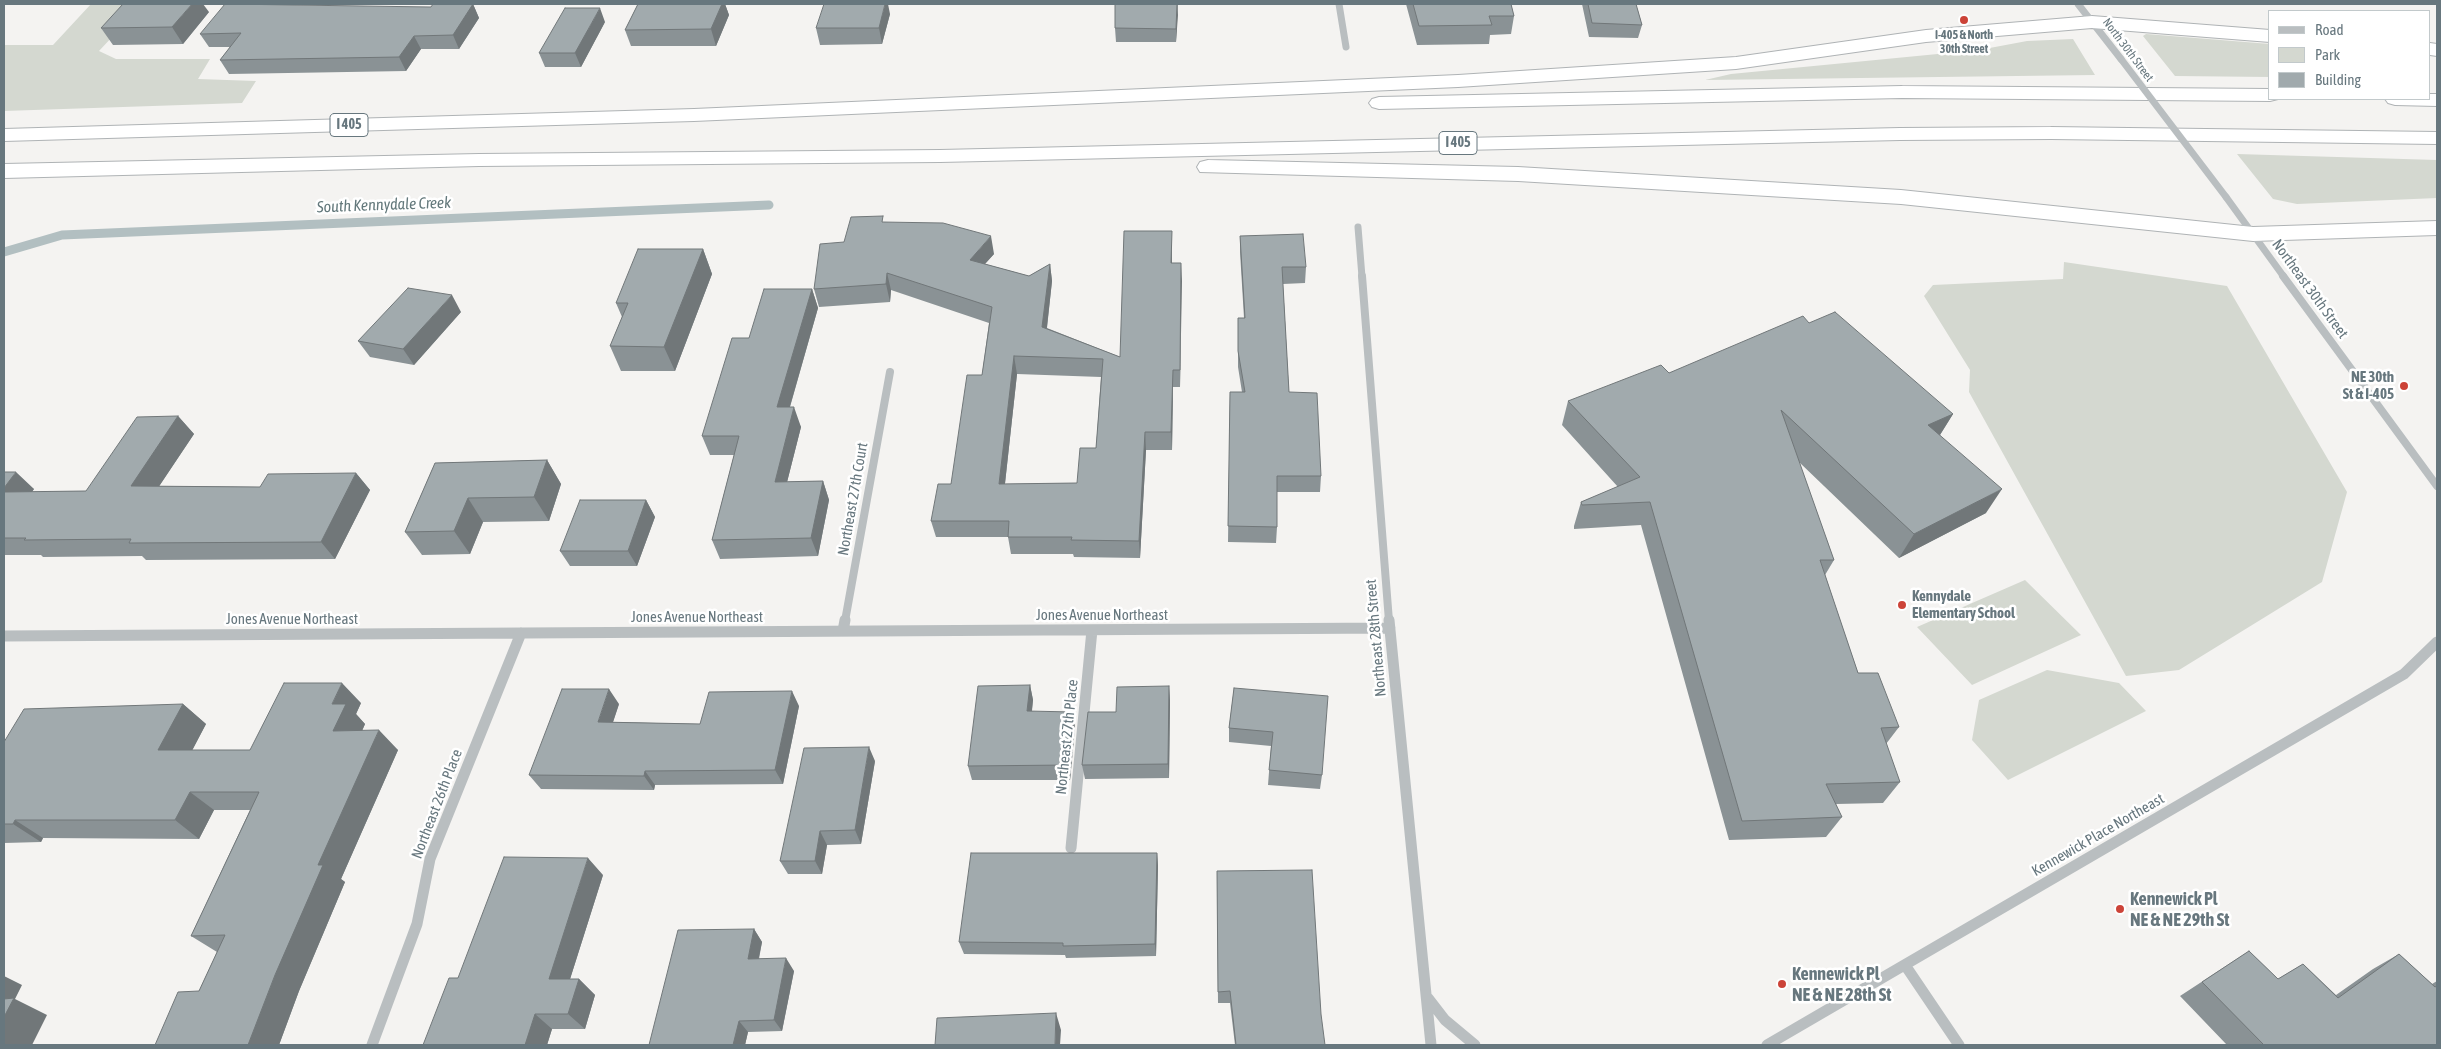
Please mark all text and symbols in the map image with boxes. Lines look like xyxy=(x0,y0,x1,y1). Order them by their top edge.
legend xyxy=(2268,10,2431,100)
marker: I-405 & North 30th Street xyxy=(1958,14,1970,26)
street label: North 30th Street xyxy=(2100,15,2156,85)
text: Road xyxy=(2315,21,2344,38)
place label: I-405 & North 30th Street xyxy=(1935,28,1993,56)
text: Park xyxy=(2315,46,2340,63)
text: Building xyxy=(2315,71,2361,88)
road number: I 405 xyxy=(330,114,368,136)
road number: I 405 xyxy=(1439,132,1477,154)
water label: South Kennydale Creek xyxy=(316,193,452,217)
street label: Northeast 30th Street xyxy=(2268,236,2352,342)
place label: NE 30th St & I-405 xyxy=(2343,368,2394,403)
marker: NE 30th St & I-405 xyxy=(2398,380,2410,392)
street label: Northeast 27th Court xyxy=(834,441,872,557)
street label: Northeast 28th Street xyxy=(1362,578,1390,698)
place label: Kennydale Elementary School xyxy=(1912,587,2015,622)
marker: Kennydale Elementary School xyxy=(1896,599,1908,611)
street label: Jones Avenue Northeast xyxy=(1036,606,1168,624)
street label: Jones Avenue Northeast xyxy=(631,608,763,626)
street label: Jones Avenue Northeast xyxy=(226,610,358,628)
street label: Northeast 27th Place xyxy=(1052,679,1082,795)
street label: Northeast 26th Place xyxy=(408,747,466,861)
street label: Kennewick Place Northeast xyxy=(2029,790,2167,880)
place label: Kennewick Pl NE & NE 29th St xyxy=(2130,888,2229,931)
marker: Kennewick Pl NE & NE 29th St xyxy=(2114,903,2126,915)
place label: Kennewick Pl NE & NE 28th St xyxy=(1792,963,1891,1006)
marker: Kennewick Pl NE & NE 28th St xyxy=(1776,978,1788,990)

